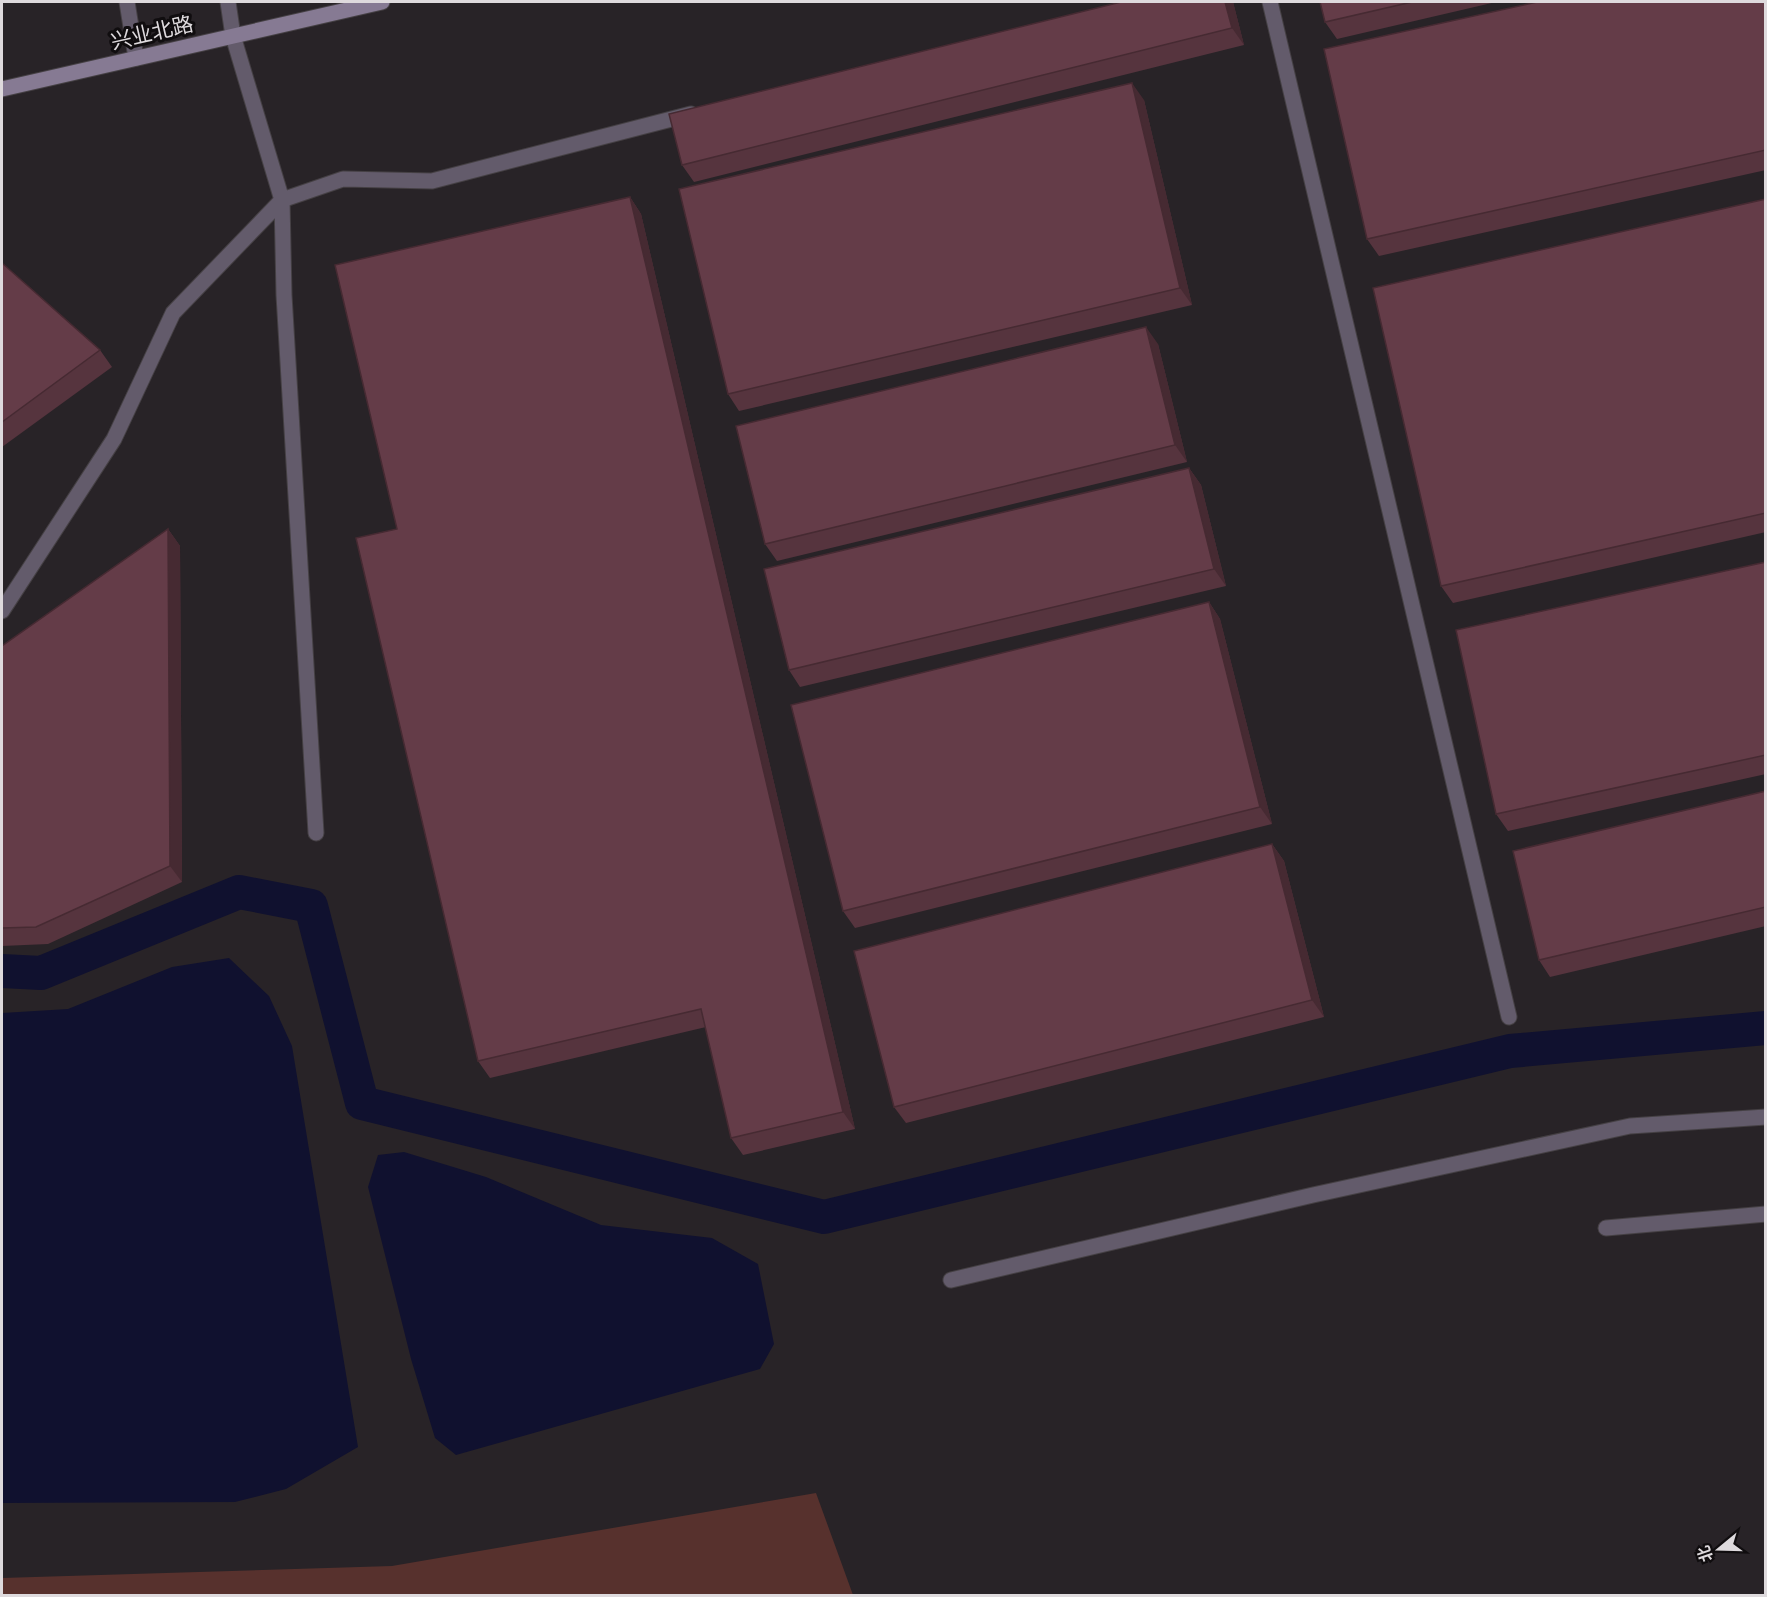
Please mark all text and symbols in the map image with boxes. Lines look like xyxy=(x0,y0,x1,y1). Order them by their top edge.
street label: 兴业北路 xyxy=(108,12,196,54)
north arrow xyxy=(1689,1519,1749,1579)
text: 北 xyxy=(1694,1543,1717,1564)

